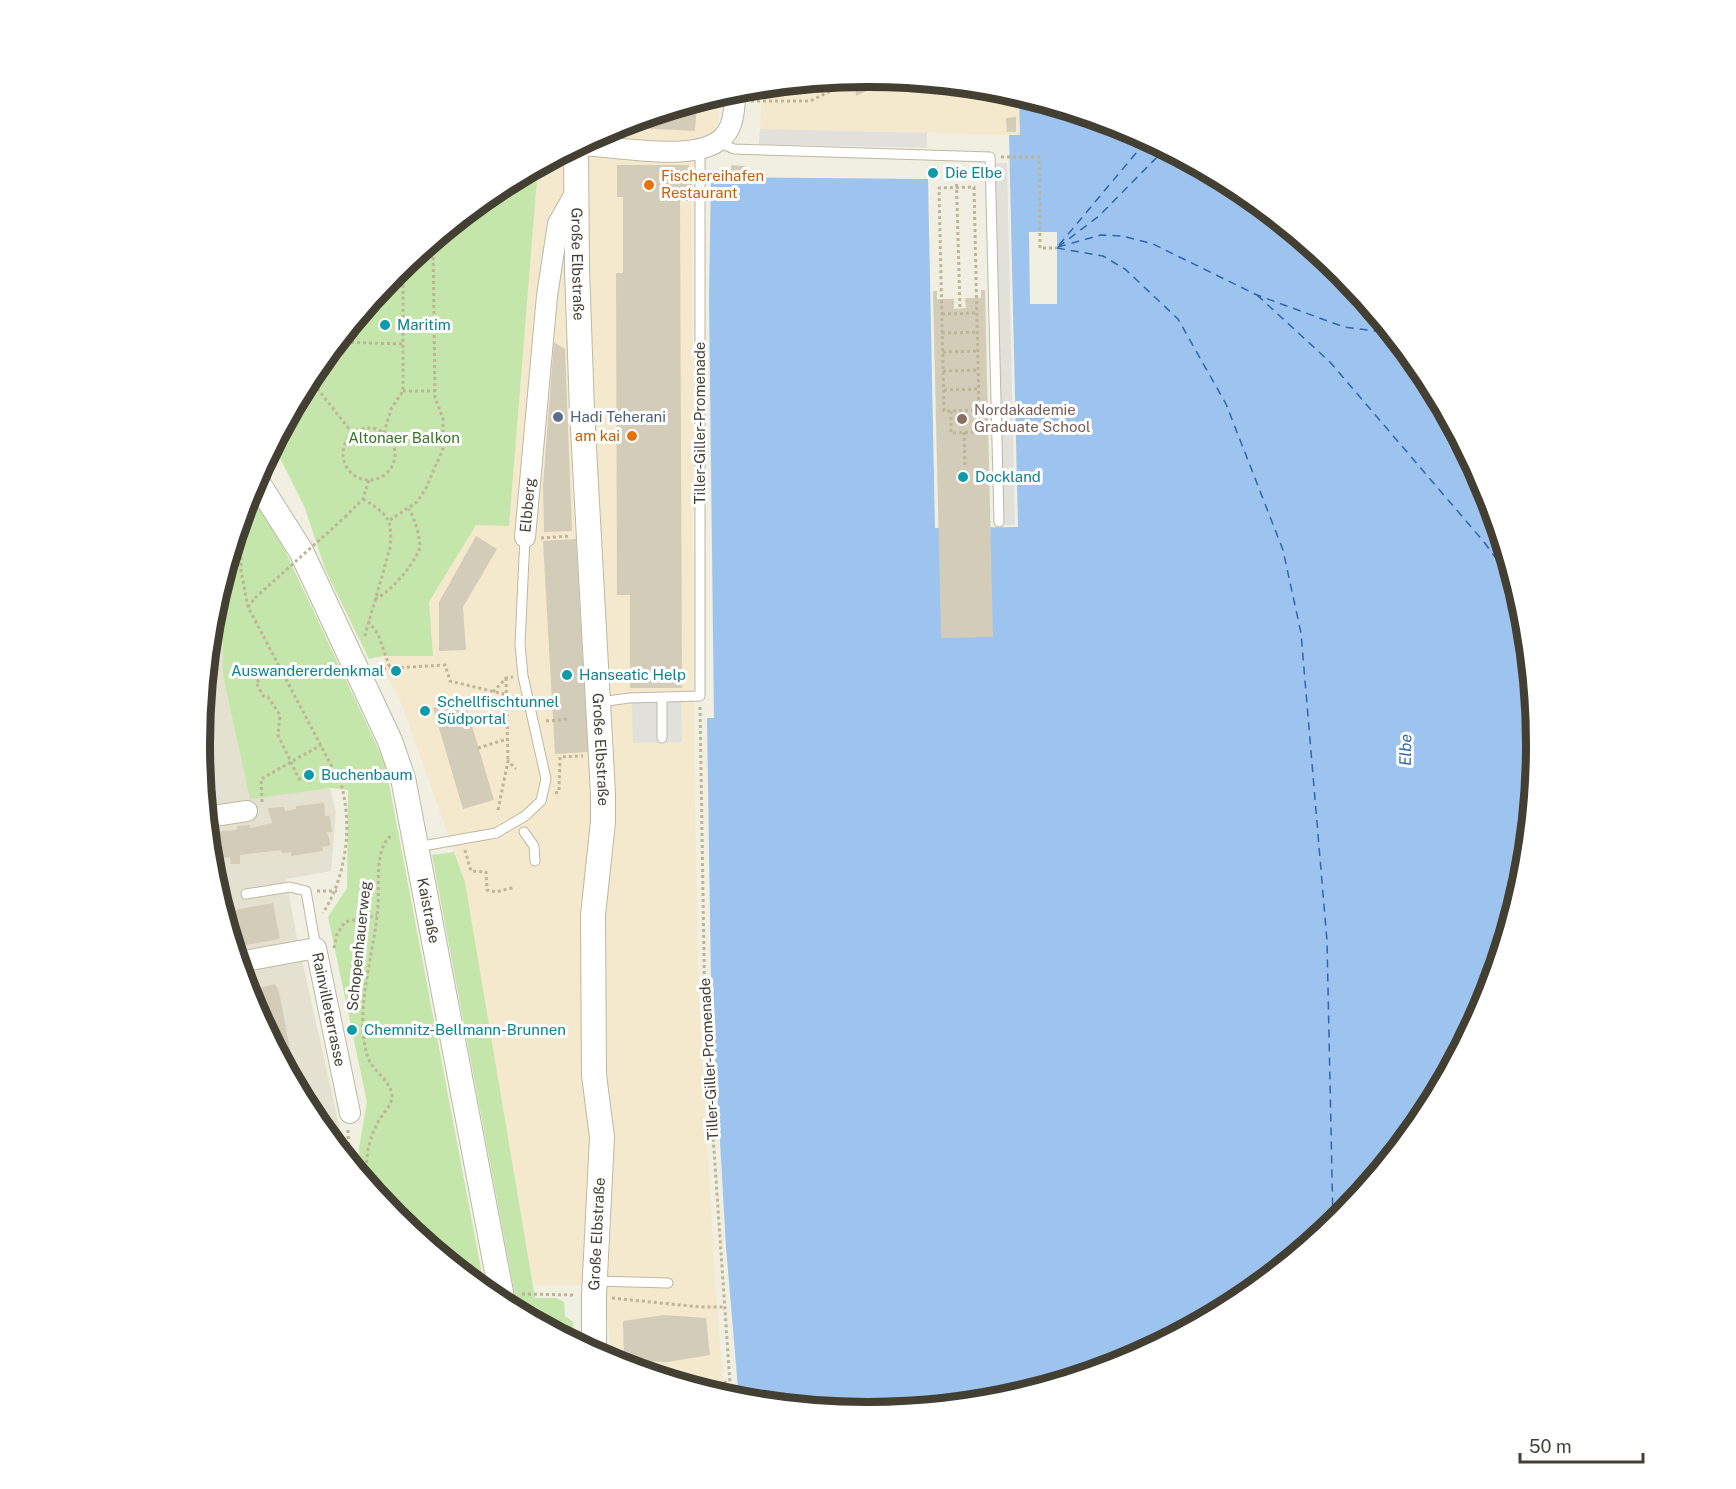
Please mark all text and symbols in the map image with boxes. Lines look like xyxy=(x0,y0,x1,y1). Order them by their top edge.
place label: Die Elbe xyxy=(945,164,1002,181)
marker: Die Elbe xyxy=(926,166,940,180)
place label: Fischereihafen Restaurant xyxy=(661,167,764,201)
marker: Fischereihafen Restaurant xyxy=(642,178,656,192)
street label: Große Elbstraße xyxy=(568,207,588,321)
place label: Maritim xyxy=(397,316,451,333)
marker: Maritim xyxy=(378,318,392,332)
street label: Tiller-Giller-Promenade xyxy=(691,342,708,504)
place label: Nordakademie Graduate School xyxy=(974,401,1090,435)
place label: Hadi Teherani xyxy=(570,408,666,425)
marker: Hadi Teherani xyxy=(551,410,565,424)
marker: Nordakademie Graduate School xyxy=(955,412,969,426)
place label: am kai xyxy=(575,427,620,444)
park label: Altonaer Balkon xyxy=(348,429,460,446)
marker: am kai xyxy=(625,429,639,443)
place label: Dockland xyxy=(975,468,1041,485)
marker: Dockland xyxy=(956,470,970,484)
street label: Elbberg xyxy=(516,477,538,533)
place label: Auswandererdenkmal xyxy=(231,662,384,679)
marker: Auswandererdenkmal xyxy=(389,664,403,678)
place label: Hanseatic Help xyxy=(579,666,686,683)
marker: Hanseatic Help xyxy=(560,668,574,682)
street label: Große Elbstraße xyxy=(589,692,612,806)
place label: Schellfischtunnel Südportal xyxy=(437,693,559,727)
marker: Schellfischtunnel Südportal xyxy=(418,704,432,718)
water label: Elbe xyxy=(1396,734,1415,766)
place label: Buchenbaum xyxy=(321,766,413,783)
marker: Buchenbaum xyxy=(302,768,316,782)
street label: Kaistraße xyxy=(414,876,443,945)
street label: Schopenhauerweg xyxy=(343,880,374,1012)
street label: Rainvilleterrasse xyxy=(309,951,349,1068)
street label: Tiller-Giller-Promenade xyxy=(696,977,721,1141)
place label: Chemnitz-Bellmann-Brunnen xyxy=(364,1021,566,1038)
marker: Chemnitz-Bellmann-Brunnen xyxy=(345,1023,359,1037)
street label: Große Elbstraße xyxy=(585,1177,608,1291)
scale bar xyxy=(1520,1426,1643,1464)
text: 50 m xyxy=(1529,1436,1572,1457)

